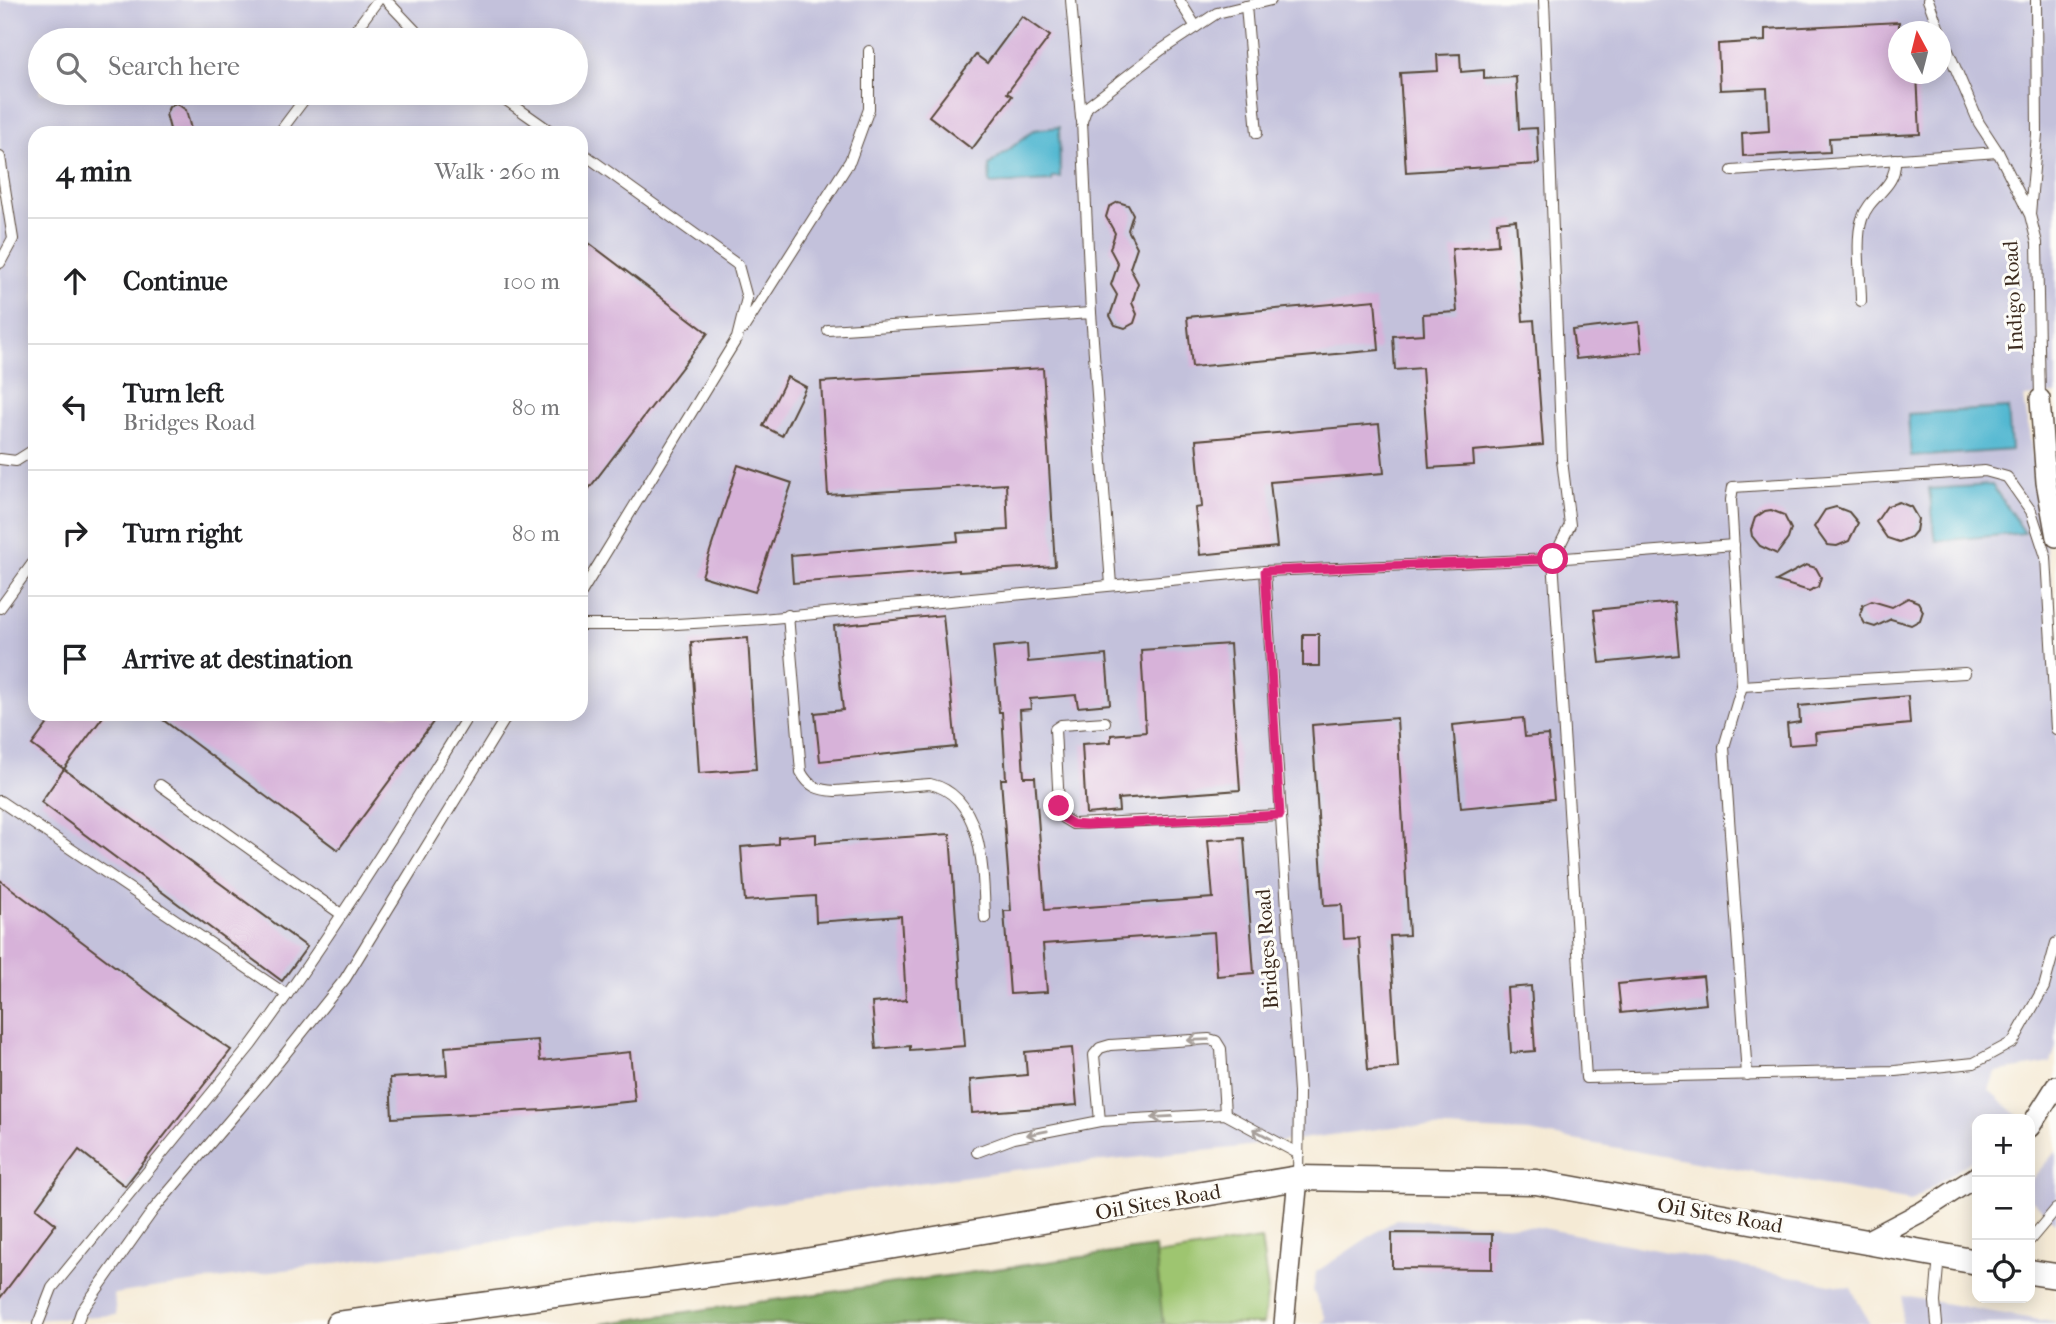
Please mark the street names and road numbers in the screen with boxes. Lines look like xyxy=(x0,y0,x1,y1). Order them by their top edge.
street label: Indigo Road xyxy=(1998,239,2028,352)
street label: Bridges Road xyxy=(1251,887,1283,1010)
street label: Oil Sites Road xyxy=(1093,1179,1223,1225)
street label: Oil Sites Road xyxy=(1655,1192,1785,1238)

